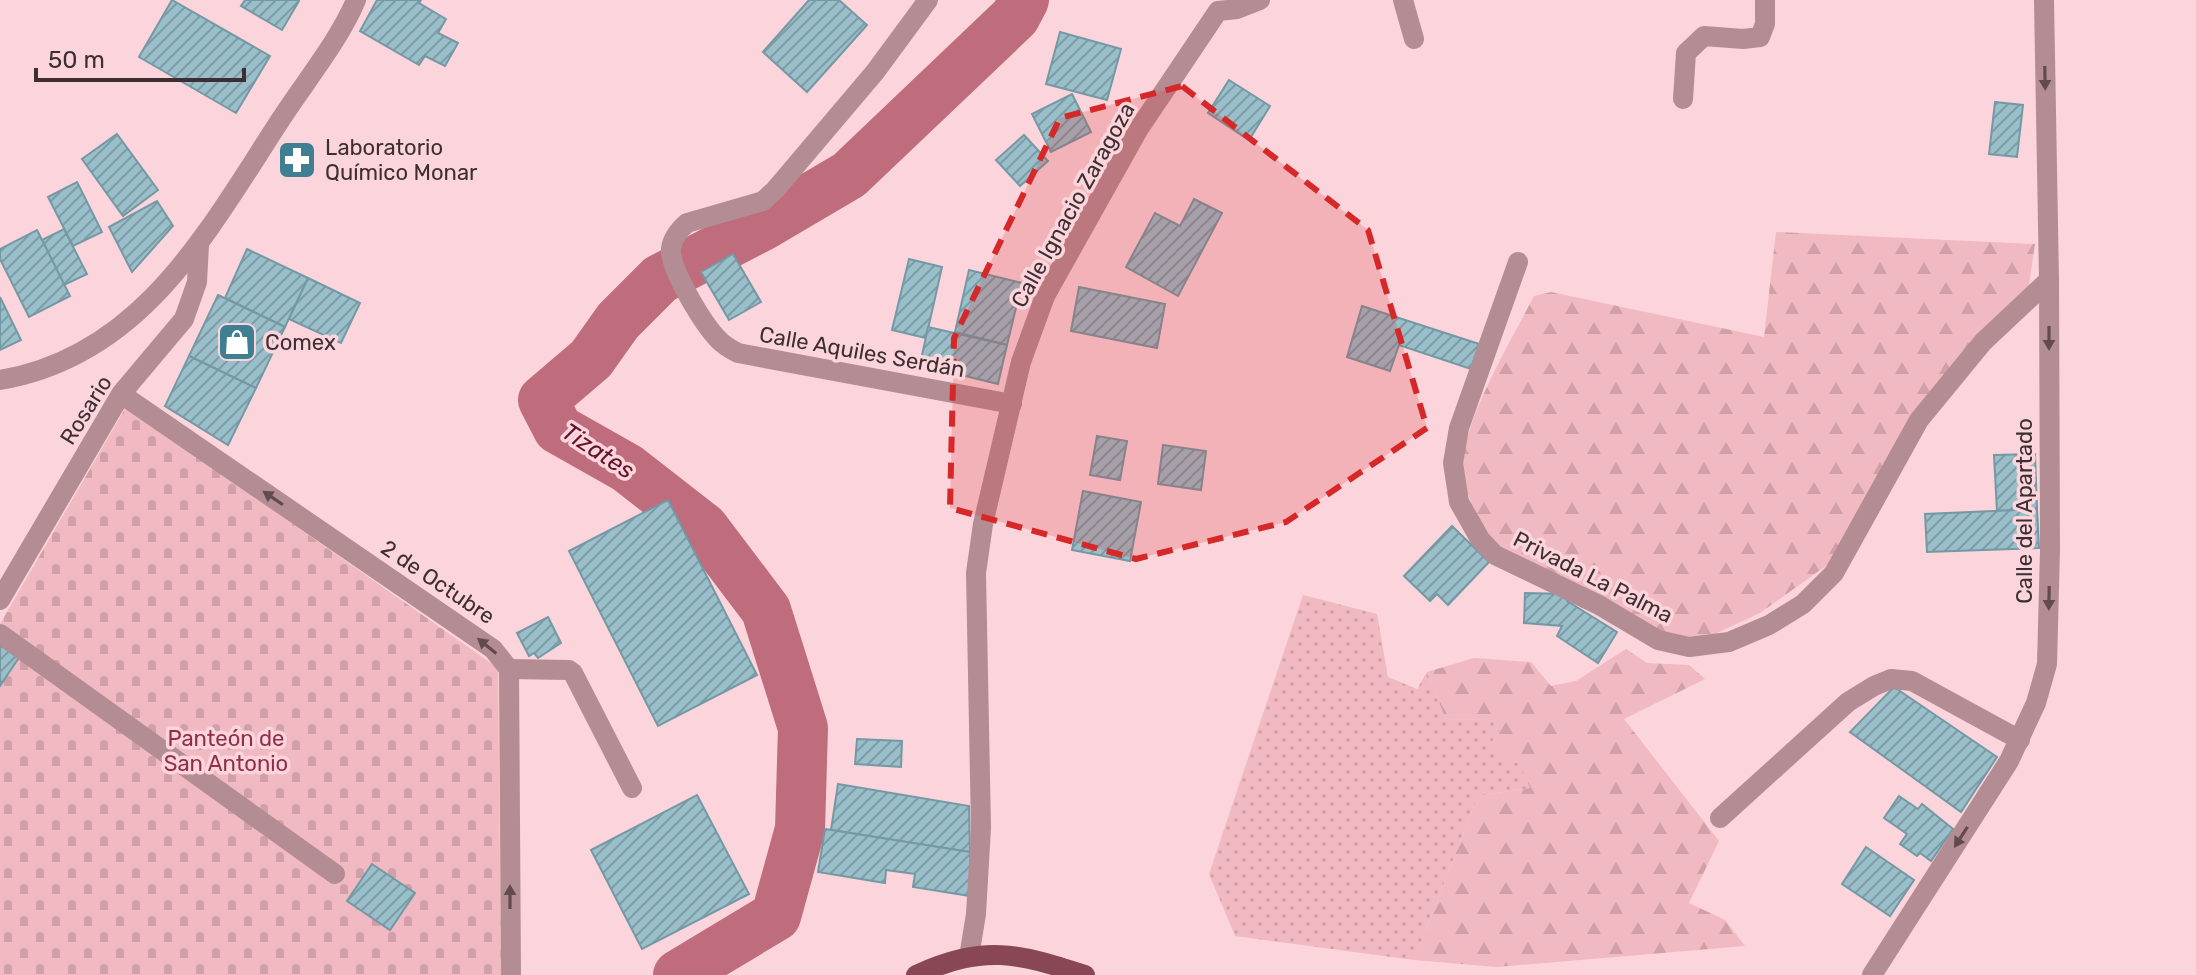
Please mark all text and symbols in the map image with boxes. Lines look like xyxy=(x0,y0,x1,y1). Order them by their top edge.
scale bar xyxy=(36,32,244,82)
text: 50 m xyxy=(48,46,105,74)
one-way arrow xyxy=(2039,66,2052,91)
street label: Calle Ignacio Zaragoza xyxy=(1005,98,1141,312)
place label: Laboratorio Químico Monar xyxy=(325,134,478,186)
pharmacy icon: Laboratorio Químico Monar xyxy=(276,139,318,181)
shop icon: Comex xyxy=(216,321,258,363)
street label: Calle Aquiles Serdán xyxy=(757,321,967,383)
one-way arrow xyxy=(2043,326,2055,351)
place label: Comex xyxy=(265,329,336,356)
street label: Rosario xyxy=(54,370,118,450)
water label: Tizates xyxy=(557,417,639,485)
street label: Calle del Apartado xyxy=(2011,418,2038,604)
one-way arrow xyxy=(263,491,284,506)
street label: Privada La Palma xyxy=(1509,525,1677,629)
street label: 2 de Octubre xyxy=(376,534,500,630)
one-way arrow xyxy=(2042,586,2055,611)
one-way arrow xyxy=(477,638,497,655)
park label: Panteón de San Antonio xyxy=(164,725,288,777)
one-way arrow xyxy=(1954,826,1969,847)
one-way arrow xyxy=(504,884,517,909)

